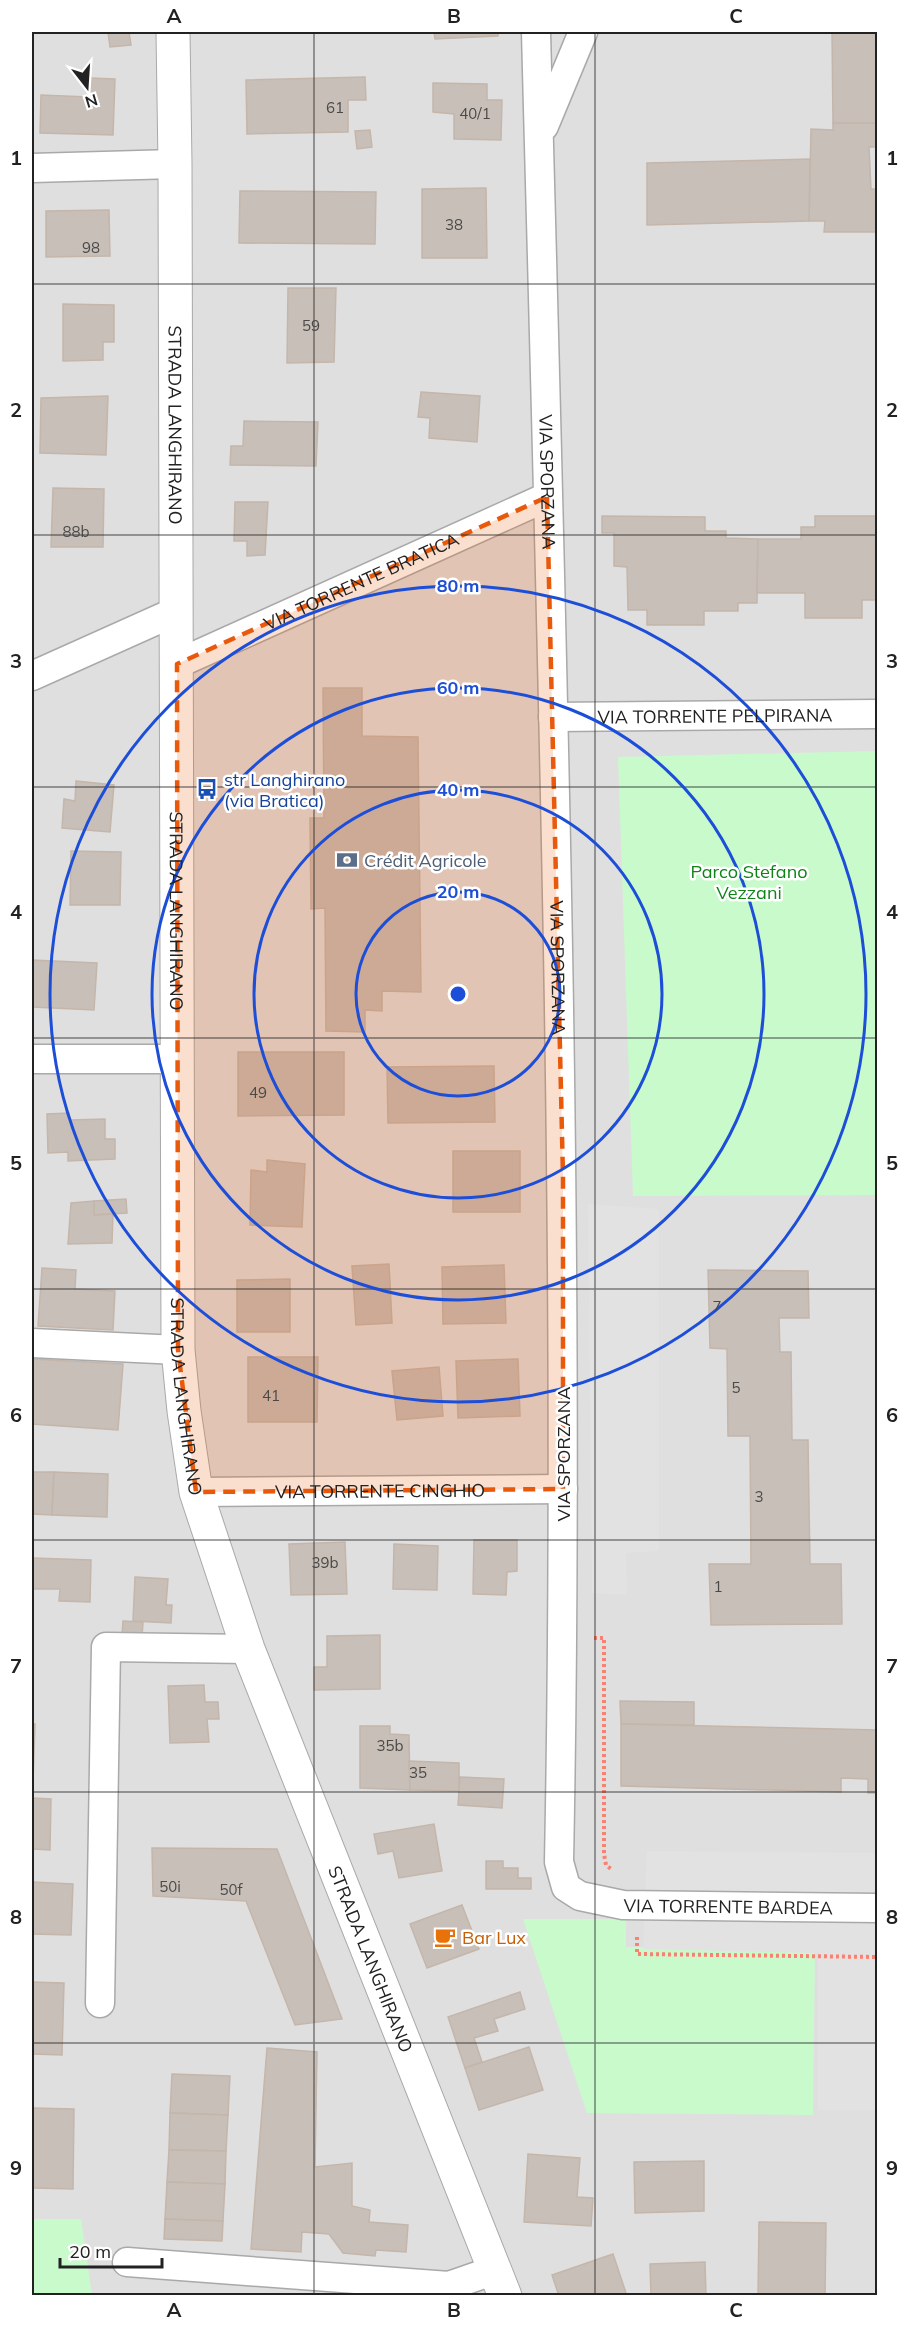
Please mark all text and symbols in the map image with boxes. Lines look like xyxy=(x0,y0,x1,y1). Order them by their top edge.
text: A xyxy=(167,3,182,28)
text: B xyxy=(447,3,461,28)
text: C xyxy=(729,3,743,28)
north arrow xyxy=(57,57,117,117)
text: N xyxy=(83,90,100,113)
house number: 61 xyxy=(326,98,344,117)
house number: 40/1 xyxy=(459,104,491,123)
text: 1 xyxy=(10,145,22,170)
text: 1 xyxy=(886,145,898,170)
house number: 38 xyxy=(445,215,463,234)
house number: 98 xyxy=(82,238,100,257)
house number: 59 xyxy=(302,316,320,335)
street label: STRADA LANGHIRANO xyxy=(164,325,187,525)
text: 2 xyxy=(10,397,22,422)
text: 2 xyxy=(886,397,898,422)
street label: VIA SPORZANA xyxy=(535,414,561,550)
house number: 88b xyxy=(62,522,90,541)
street label: VIA TORRENTE BRATICA xyxy=(260,527,462,635)
text: 80 m xyxy=(437,574,479,597)
text: 3 xyxy=(10,648,22,673)
text: 3 xyxy=(886,648,898,673)
text: 60 m xyxy=(437,676,479,699)
street label: VIA TORRENTE PELPIRANA xyxy=(597,703,833,728)
place label: str Langhirano (via Bratica) xyxy=(224,768,345,812)
bus stop icon: str Langhirano (via Bratica) xyxy=(195,777,219,801)
text: 40 m xyxy=(437,778,479,801)
street label: STRADA LANGHIRANO xyxy=(165,811,189,1011)
bank icon: Crédit Agricole xyxy=(335,848,359,872)
place label: Crédit Agricole xyxy=(364,849,487,872)
park label: Parco Stefano Vezzani xyxy=(690,860,808,904)
text: 20 m xyxy=(437,880,479,903)
text: 4 xyxy=(10,899,22,924)
text: 4 xyxy=(886,899,898,924)
street label: VIA SPORZANA xyxy=(546,900,571,1035)
centre of rings xyxy=(448,984,468,1004)
house number: 49 xyxy=(249,1083,267,1102)
text: 5 xyxy=(10,1150,22,1175)
text: 5 xyxy=(886,1150,898,1175)
street label: STRADA LANGHIRANO xyxy=(166,1297,208,1497)
house number: 7 xyxy=(712,1297,722,1316)
house number: 5 xyxy=(731,1378,741,1397)
house number: 41 xyxy=(262,1386,280,1405)
street label: VIA SPORZANA xyxy=(552,1387,575,1521)
text: 6 xyxy=(10,1402,22,1427)
text: 6 xyxy=(886,1402,898,1427)
street label: VIA TORRENTE CINGHIO xyxy=(275,1478,485,1503)
house number: 3 xyxy=(754,1487,764,1506)
house number: 39b xyxy=(311,1553,339,1572)
house number: 1 xyxy=(713,1577,723,1596)
text: 7 xyxy=(10,1653,22,1678)
text: 7 xyxy=(886,1653,898,1678)
house number: 35b xyxy=(376,1736,404,1755)
house number: 35 xyxy=(409,1763,427,1782)
street label: STRADA LANGHIRANO xyxy=(324,1862,419,2056)
house number: 50i xyxy=(159,1877,181,1896)
house number: 50f xyxy=(219,1880,243,1899)
street label: VIA TORRENTE BARDEA xyxy=(623,1894,833,1919)
text: 8 xyxy=(10,1904,22,1929)
text: 8 xyxy=(886,1904,898,1929)
cafe icon: Bar Lux xyxy=(433,1925,457,1949)
place label: Bar Lux xyxy=(462,1926,526,1949)
text: 9 xyxy=(10,2155,22,2180)
text: 9 xyxy=(886,2155,898,2180)
scale bar xyxy=(60,2231,162,2269)
text: 20 m xyxy=(69,2240,111,2263)
text: A xyxy=(167,2297,182,2322)
text: B xyxy=(447,2297,461,2322)
text: C xyxy=(729,2297,743,2322)

